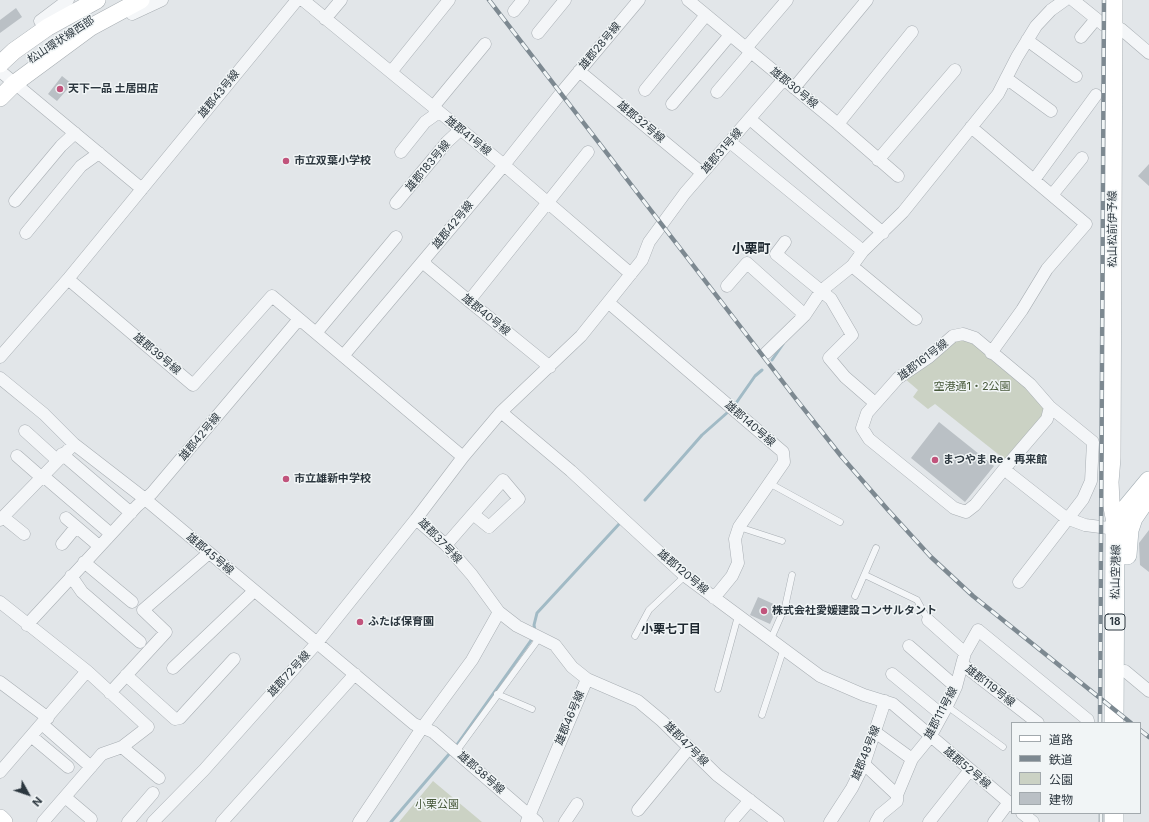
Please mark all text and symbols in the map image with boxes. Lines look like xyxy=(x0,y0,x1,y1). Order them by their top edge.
street label: 松山環状線西部 xyxy=(25,13,97,67)
street label: 雄郡28号線 xyxy=(576,20,624,72)
street label: 雄郡30号線 xyxy=(767,65,821,111)
street label: 雄郡43号線 xyxy=(196,67,242,121)
place label: 天下一品 土居田店 xyxy=(68,82,159,96)
marker: 天下一品 土居田店 xyxy=(55,84,65,94)
street label: 雄郡32号線 xyxy=(615,98,667,146)
street label: 雄郡41号線 xyxy=(442,113,494,159)
street label: 雄郡31号線 xyxy=(699,126,745,176)
street label: 雄郡183号線 xyxy=(403,138,453,194)
place label: 市立双葉小学校 xyxy=(294,154,371,168)
marker: 市立双葉小学校 xyxy=(281,156,291,166)
street label: 松山松前伊予線 xyxy=(1106,191,1120,267)
street label: 雄郡42号線 xyxy=(430,198,476,252)
district label: 小栗町 xyxy=(732,241,770,257)
street label: 雄郡40号線 xyxy=(459,292,513,338)
street label: 雄郡39号線 xyxy=(131,330,183,378)
street label: 雄郡161号線 xyxy=(895,337,951,383)
park label: 空港通1・2公園 xyxy=(933,380,1011,394)
street label: 雄郡140号線 xyxy=(722,399,778,449)
street label: 雄郡42号線 xyxy=(176,411,224,463)
place label: まつやま Re・再来館 xyxy=(943,453,1047,467)
marker: まつやま Re・再来館 xyxy=(930,455,940,465)
place label: 市立雄新中学校 xyxy=(294,472,371,486)
marker: 市立雄新中学校 xyxy=(281,474,291,484)
street label: 雄郡37号線 xyxy=(415,516,465,566)
street label: 雄郡45号線 xyxy=(184,530,236,578)
street label: 松山空港線 xyxy=(1109,544,1123,600)
street label: 雄郡120号線 xyxy=(655,547,711,597)
place label: 株式会社愛媛建設コンサルタント xyxy=(772,604,937,618)
marker: 株式会社愛媛建設コンサルタント xyxy=(759,606,769,616)
road number: 18 xyxy=(1105,614,1125,630)
place label: ふたば保育園 xyxy=(368,615,434,629)
marker: ふたば保育園 xyxy=(355,617,365,627)
district label: 小栗七丁目 xyxy=(641,622,701,636)
street label: 雄郡72号線 xyxy=(265,648,313,700)
street label: 雄郡119号線 xyxy=(962,662,1018,710)
street label: 雄郡111号線 xyxy=(922,685,960,741)
street label: 雄郡46号線 xyxy=(553,689,587,747)
street label: 雄郡47号線 xyxy=(661,719,711,769)
legend xyxy=(1011,722,1141,814)
street label: 雄郡48号線 xyxy=(849,724,883,782)
text: 道路 xyxy=(1049,732,1073,747)
street label: 雄郡52号線 xyxy=(941,744,993,792)
street label: 雄郡38号線 xyxy=(455,749,507,797)
text: 鉄道 xyxy=(1049,752,1073,767)
text: 公園 xyxy=(1049,772,1073,787)
north arrow xyxy=(8,774,48,814)
text: 建物 xyxy=(1049,792,1073,807)
text: N xyxy=(29,794,45,809)
park label: 小栗公園 xyxy=(415,798,459,812)

